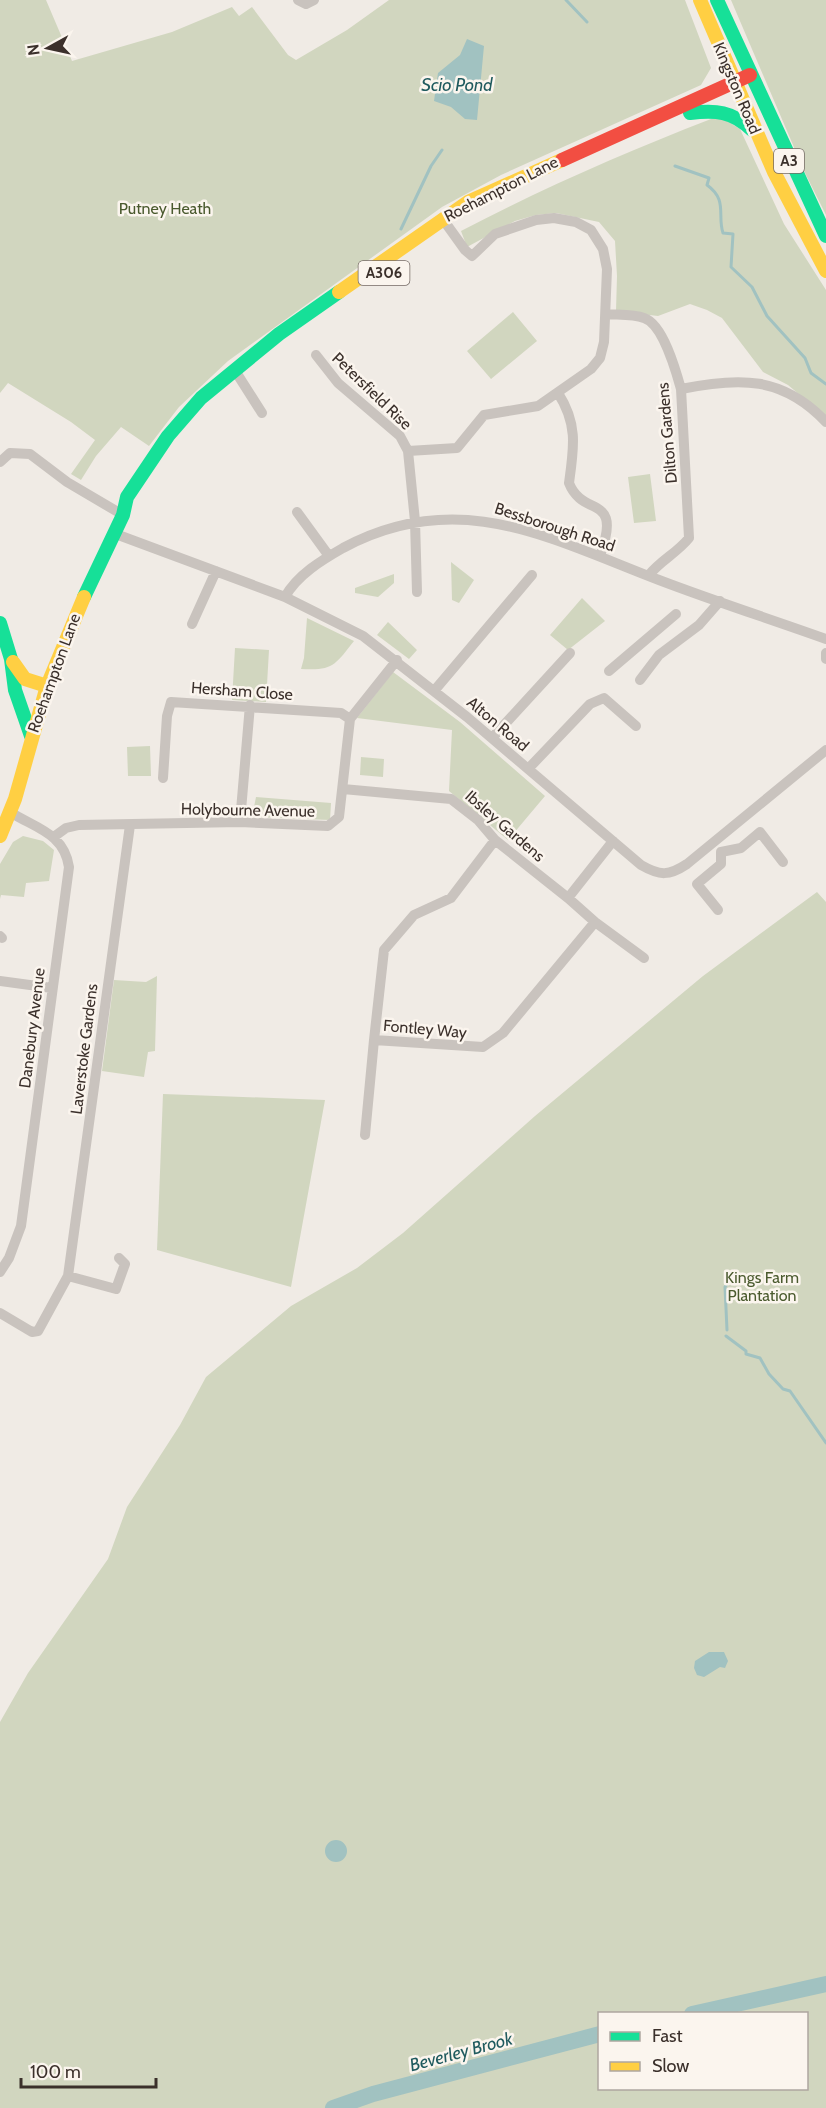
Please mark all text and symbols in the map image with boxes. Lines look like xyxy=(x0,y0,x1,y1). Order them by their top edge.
north arrow xyxy=(18,18,78,78)
street label: Kingston Road xyxy=(709,39,765,137)
text: N xyxy=(23,43,44,57)
water label: Scio Pond xyxy=(421,74,493,96)
road number: A3 xyxy=(774,149,804,173)
street label: Roehampton Lane xyxy=(441,152,561,226)
park label: Putney Heath xyxy=(119,199,211,218)
road number: A306 xyxy=(358,261,410,285)
street label: Petersfield Rise xyxy=(328,348,416,434)
street label: Dilton Gardens xyxy=(653,381,681,484)
street label: Bessborough Road xyxy=(492,499,618,555)
street label: Roehampton Lane xyxy=(24,611,84,735)
street label: Hersham Close xyxy=(190,678,294,704)
street label: Alton Road xyxy=(463,693,533,755)
street label: Ibsley Gardens xyxy=(461,786,549,866)
street label: Holybourne Avenue xyxy=(181,799,315,821)
street label: Danebury Avenue xyxy=(15,967,49,1089)
street label: Laverstoke Gardens xyxy=(67,982,101,1116)
street label: Fontley Way xyxy=(382,1016,468,1042)
park label: Kings Farm Plantation xyxy=(725,1268,799,1305)
legend xyxy=(598,2012,808,2090)
text: Fast xyxy=(652,2025,683,2047)
water label: Beverley Brook xyxy=(407,2027,516,2076)
scale bar xyxy=(21,2051,156,2089)
text: Slow xyxy=(652,2055,689,2077)
text: 100 m xyxy=(30,2061,81,2083)

